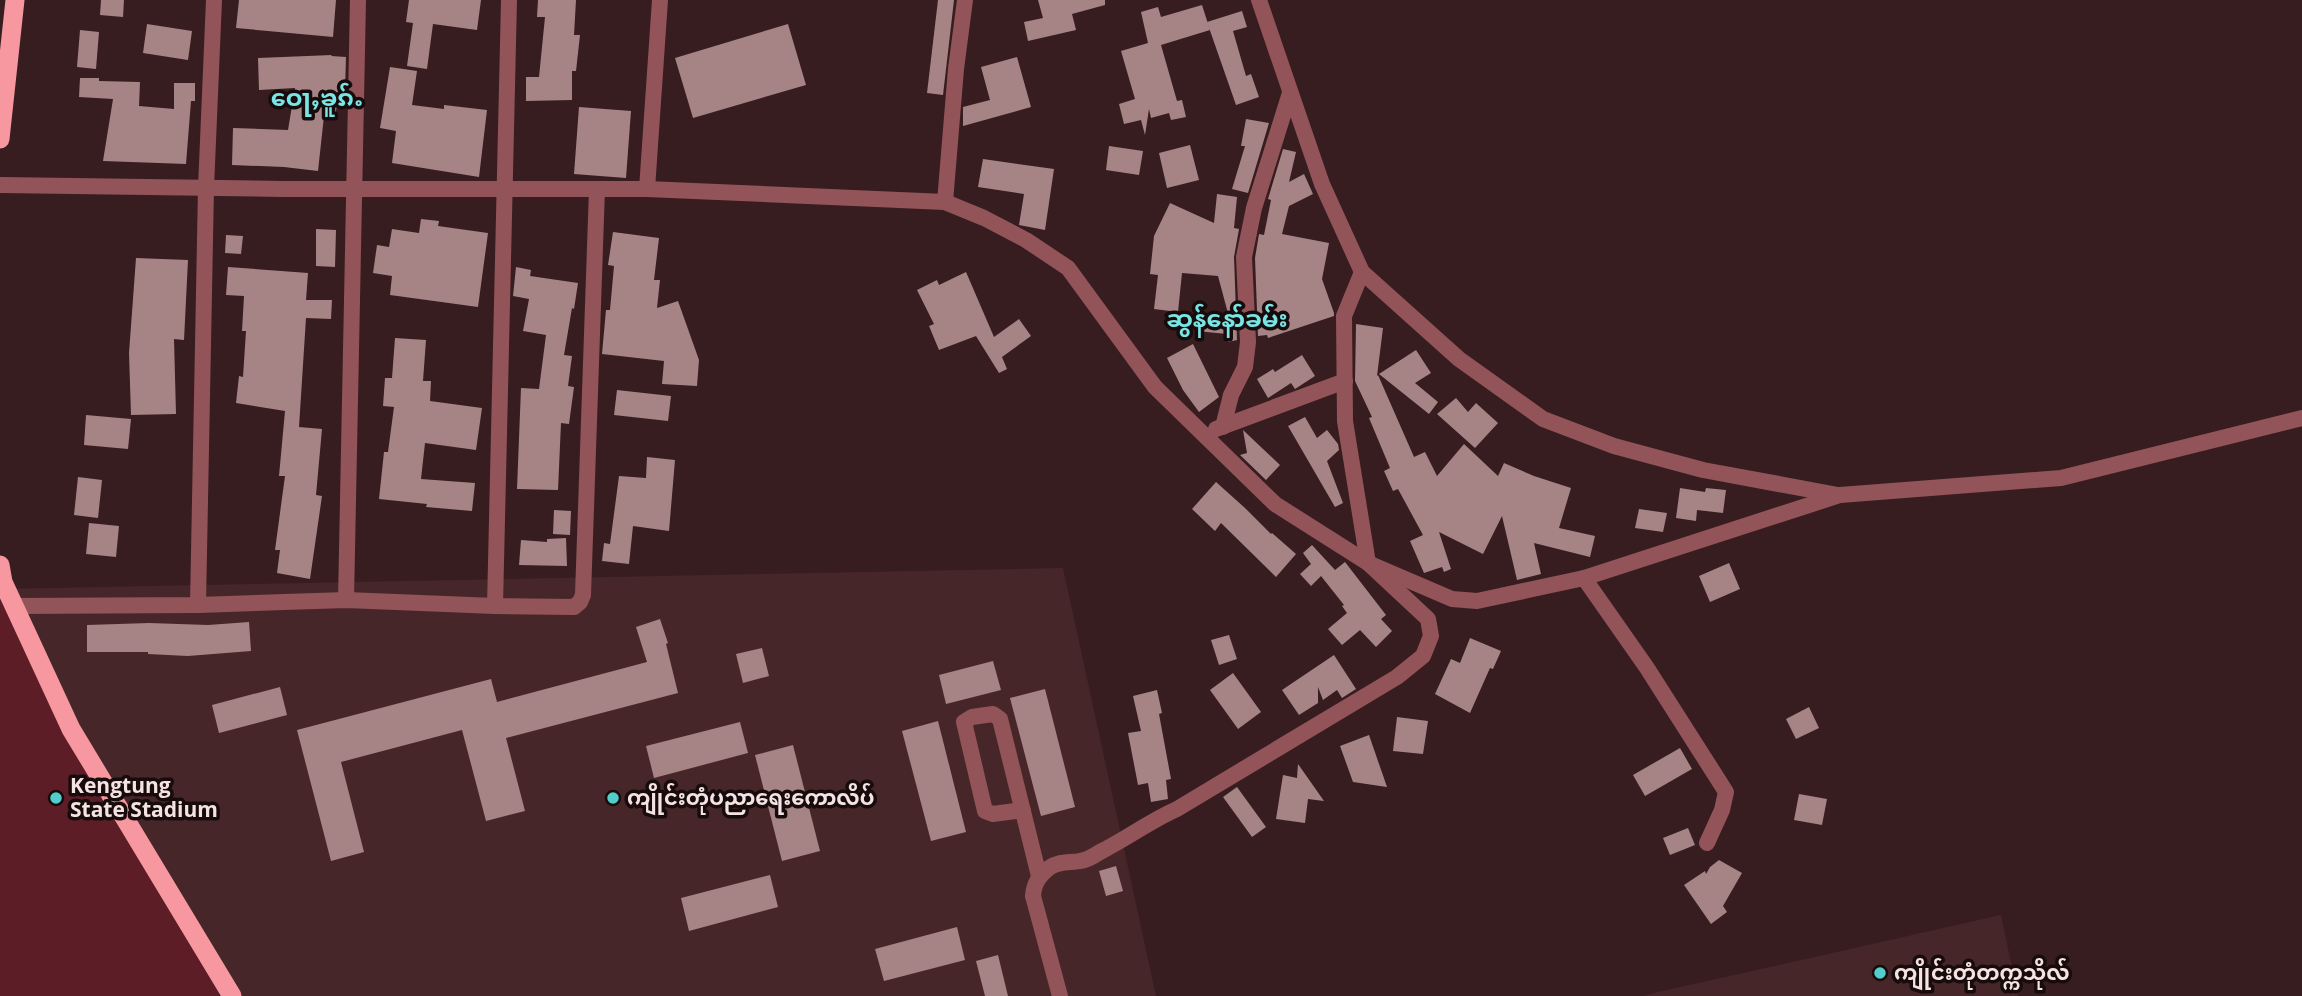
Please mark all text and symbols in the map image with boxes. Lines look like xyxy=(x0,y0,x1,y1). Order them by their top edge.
district label: ဝေႃႇၶူၵ်ႉ xyxy=(271,80,363,117)
district label: ဆွန်နော်ခမ်း xyxy=(1166,301,1288,338)
place label: Kengtung State Stadium xyxy=(70,771,218,823)
place label: ကျိုင်းတုံပညာရေးကောလိပ် xyxy=(627,782,874,816)
marker: Kengtung State Stadium xyxy=(48,790,64,806)
marker: ကျိုင်းတုံပညာရေးကောလိပ် xyxy=(605,790,621,806)
place label: ကျိုင်းတုံတက္ကသိုလ် xyxy=(1894,957,2069,991)
marker: ကျိုင်းတုံတက္ကသိုလ် xyxy=(1872,965,1888,981)

